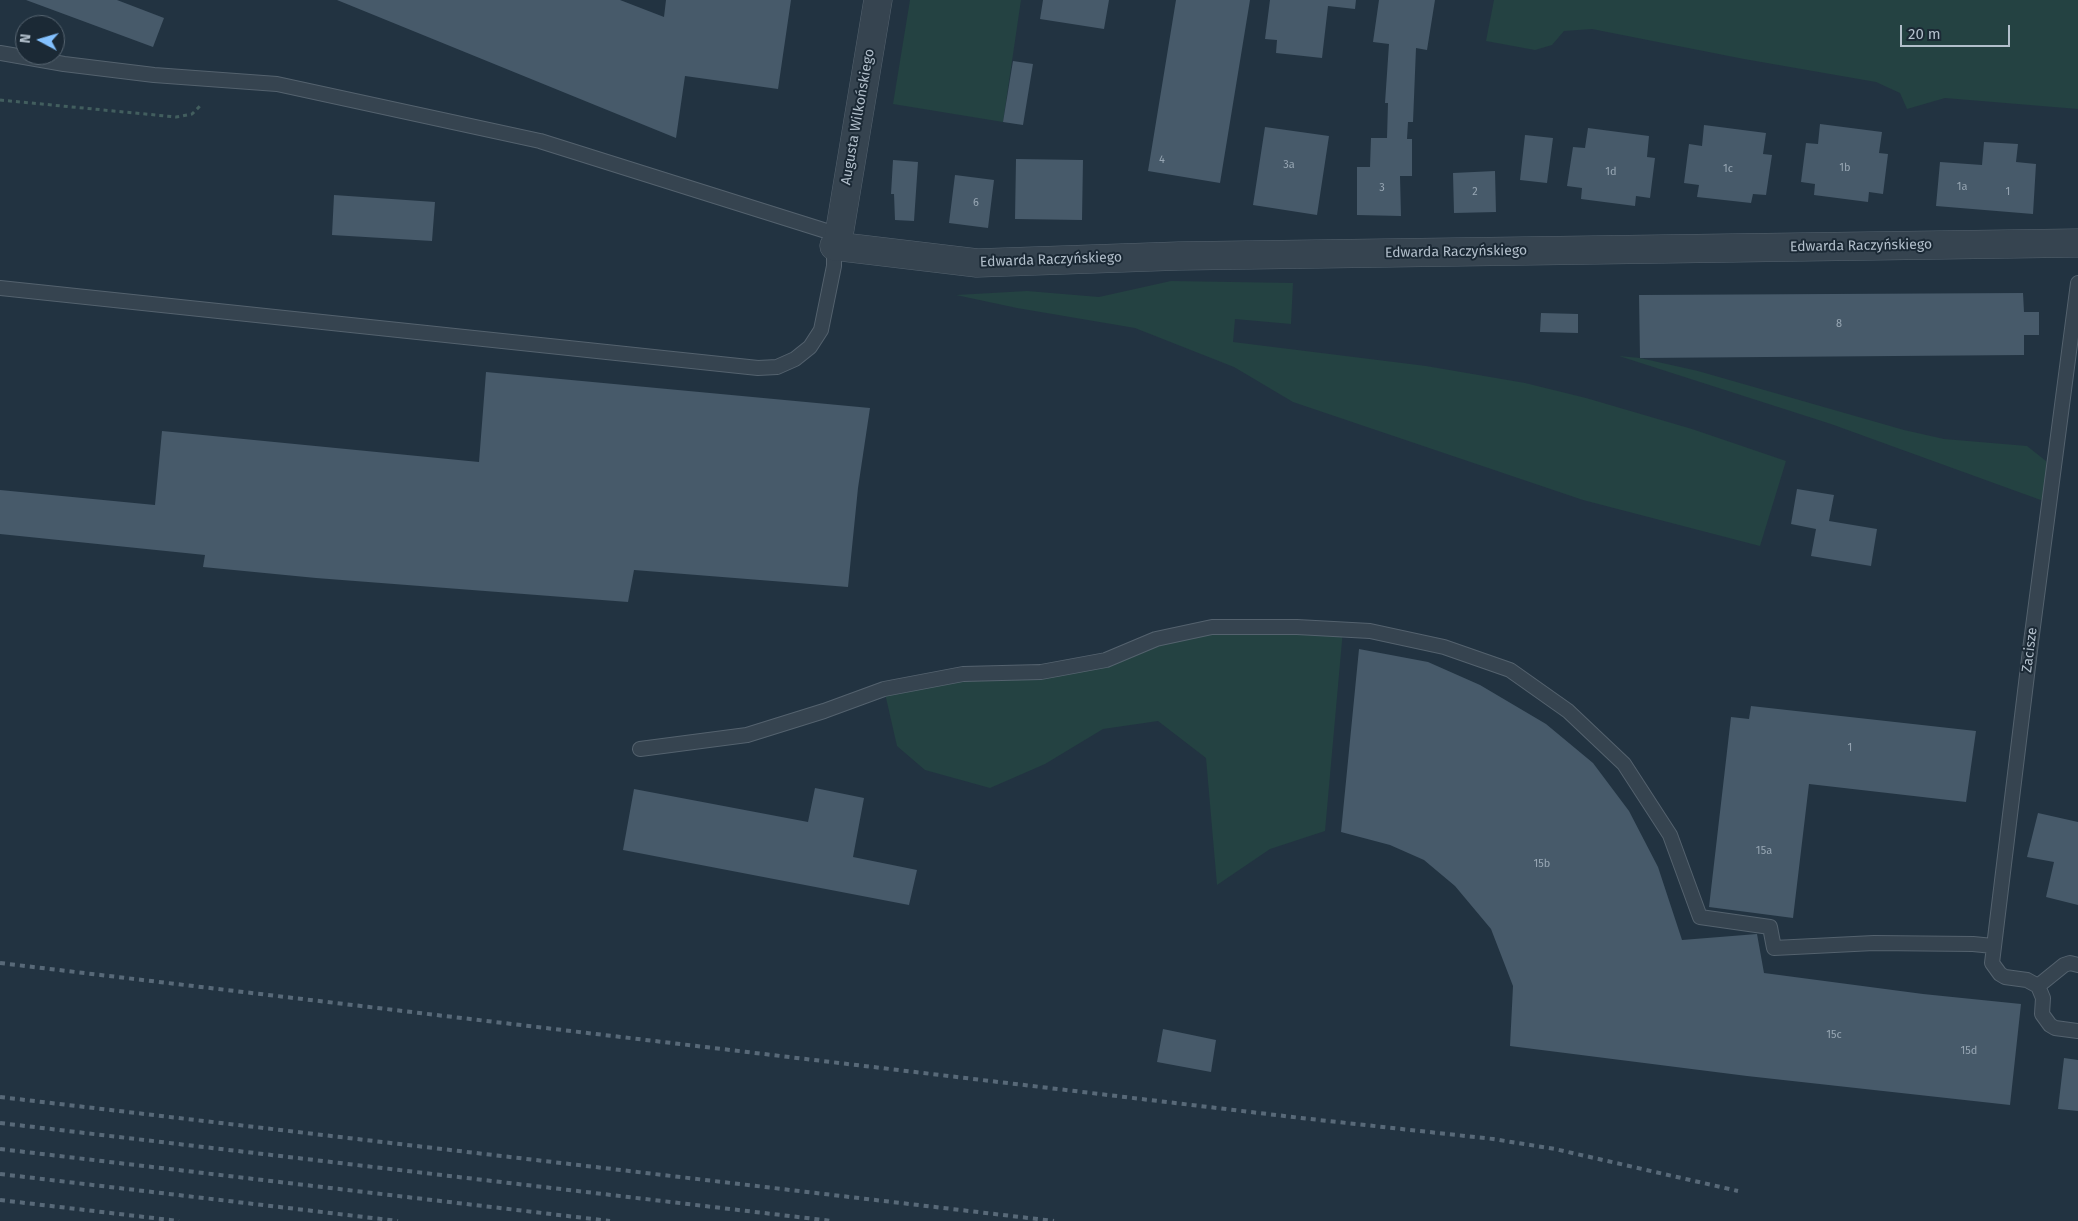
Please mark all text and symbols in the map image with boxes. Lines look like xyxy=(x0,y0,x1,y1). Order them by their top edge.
north arrow xyxy=(15,15,65,65)
scale bar xyxy=(1903,15,2013,47)
text: 20 m xyxy=(1908,25,1941,43)
text: N xyxy=(17,33,35,44)
street label: Augusta Wilkońskiego xyxy=(838,48,878,186)
house number: 4 xyxy=(1159,153,1165,167)
house number: 3a xyxy=(1283,158,1295,172)
house number: 1b xyxy=(1839,161,1851,175)
house number: 1c xyxy=(1723,162,1733,176)
house number: 1d xyxy=(1605,165,1617,179)
house number: 1a xyxy=(1957,180,1967,194)
house number: 3 xyxy=(1379,181,1385,195)
house number: 2 xyxy=(1472,185,1478,199)
house number: 1 xyxy=(2006,185,2010,199)
house number: 6 xyxy=(973,196,979,210)
street label: Edwarda Raczyńskiego xyxy=(1790,236,1932,256)
street label: Edwarda Raczyńskiego xyxy=(1385,242,1527,262)
street label: Edwarda Raczyńskiego xyxy=(980,249,1122,271)
house number: 8 xyxy=(1836,317,1842,331)
street label: Zacisze xyxy=(2019,626,2041,674)
house number: 1 xyxy=(1848,741,1852,755)
house number: 15a xyxy=(1756,844,1772,858)
house number: 15b xyxy=(1534,857,1550,871)
house number: 15c xyxy=(1826,1028,1842,1042)
house number: 15d xyxy=(1961,1044,1977,1058)

